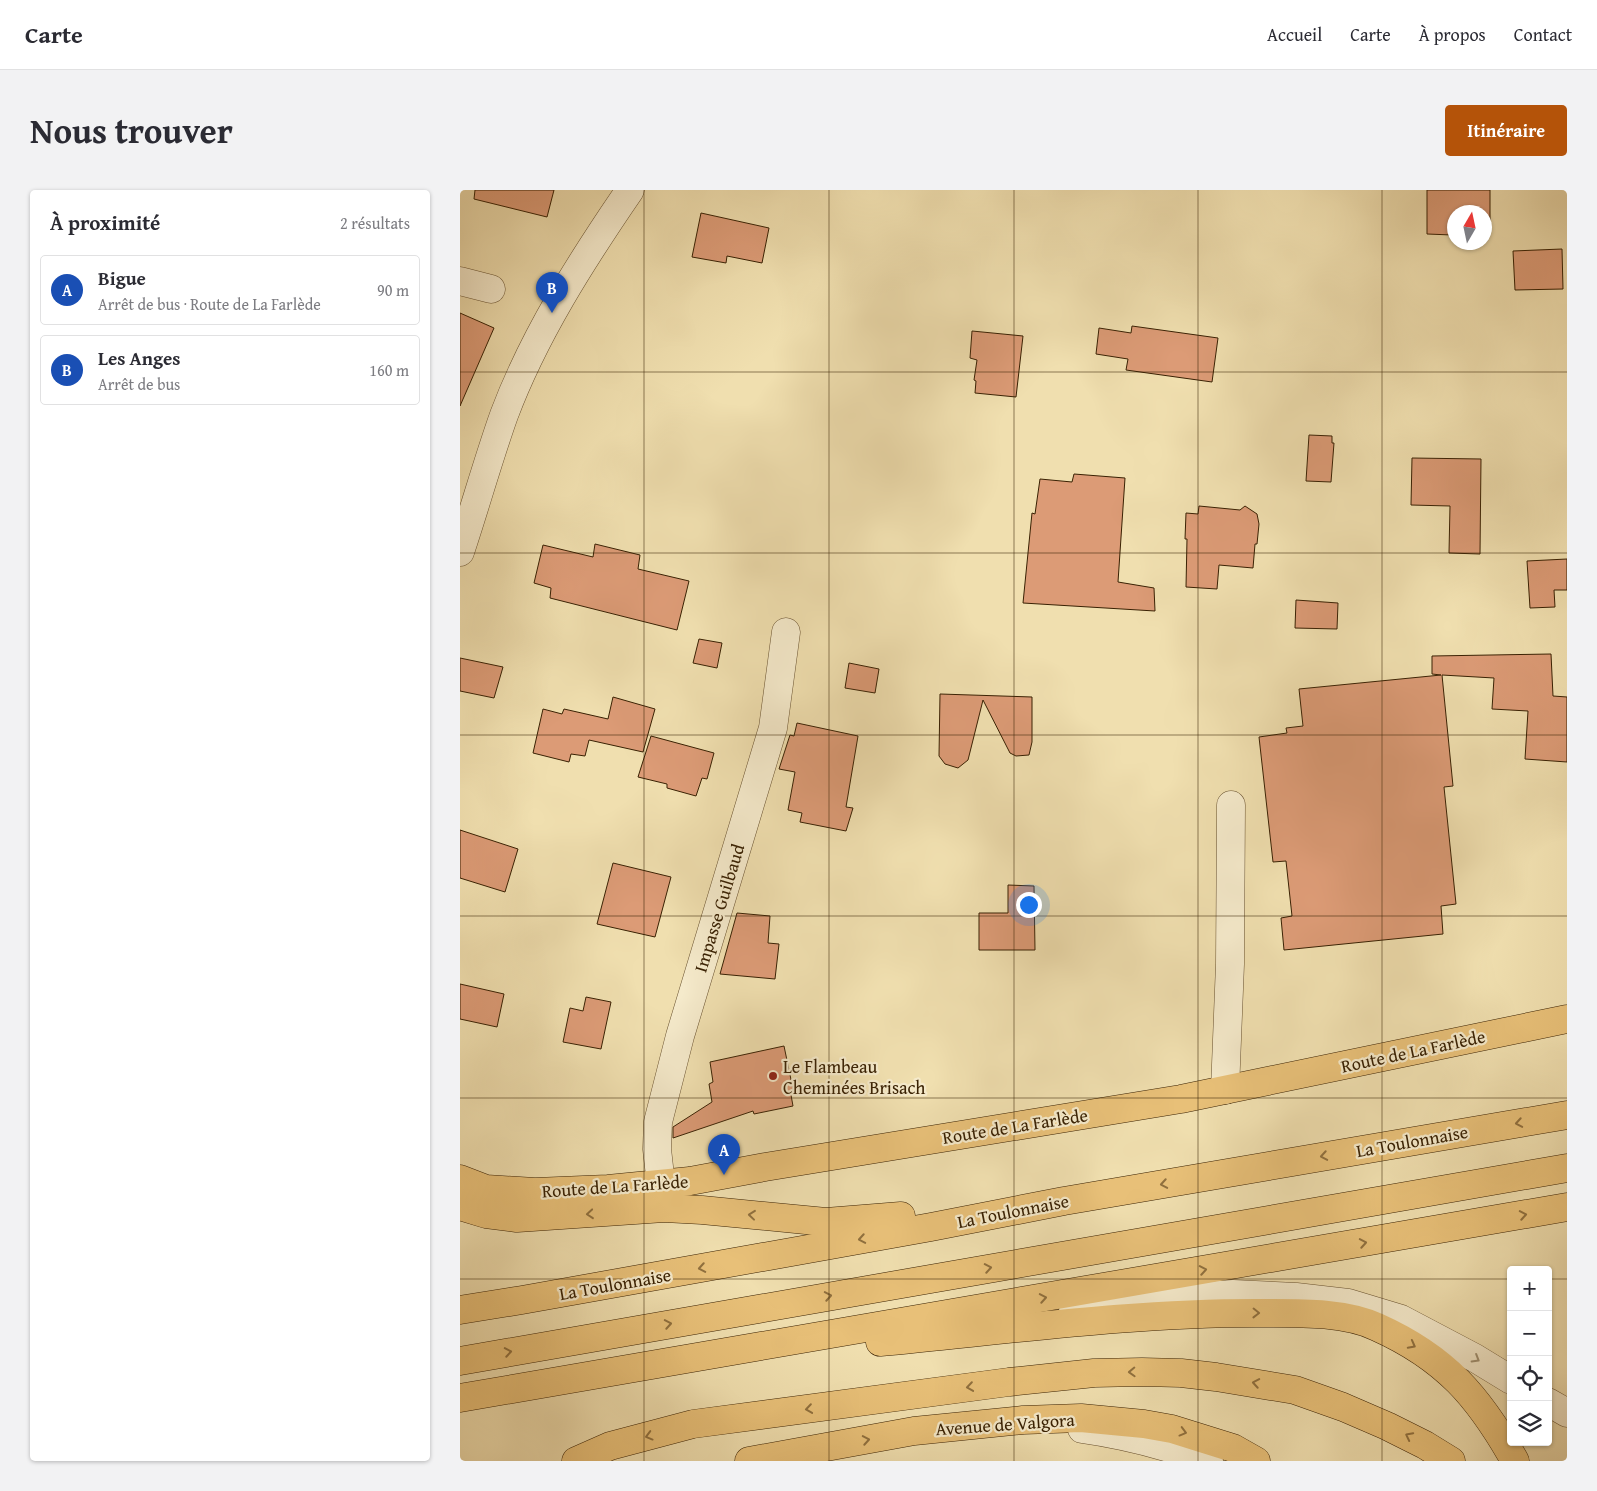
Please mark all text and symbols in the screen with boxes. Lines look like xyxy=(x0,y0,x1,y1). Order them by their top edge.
text: Carte xyxy=(25,17,83,52)
text: Accueil xyxy=(1267,21,1322,48)
text: Carte xyxy=(1350,21,1391,48)
text: À propos xyxy=(1419,21,1486,48)
text: Contact xyxy=(1514,21,1572,48)
text: Nous trouver xyxy=(30,105,233,156)
button: Itinéraire xyxy=(1445,105,1567,156)
north arrow xyxy=(1447,205,1492,250)
text: À proximité xyxy=(50,207,160,238)
text: 2 résultats xyxy=(340,211,410,235)
text: Bigue xyxy=(98,264,146,292)
pin: B xyxy=(536,272,568,313)
text: A xyxy=(62,278,72,302)
text: 90 m xyxy=(377,278,409,302)
text: Arrêt de bus · Route de La Farlède xyxy=(98,292,321,316)
text: Les Anges xyxy=(98,344,180,372)
text: B xyxy=(62,358,72,382)
text: 160 m xyxy=(369,358,409,382)
text: Arrêt de bus xyxy=(98,372,180,396)
street label: Impasse Guilbaud xyxy=(687,840,751,975)
your location xyxy=(1016,892,1042,918)
street label: Route de La Farlède xyxy=(1338,1023,1488,1079)
place label: Le Flambeau Cheminées Brisach xyxy=(783,1053,925,1101)
marker: Le Flambeau Cheminées Brisach xyxy=(767,1070,779,1082)
street label: Route de La Farlède xyxy=(940,1101,1090,1151)
street label: La Toulonnaise xyxy=(1354,1118,1470,1164)
one-way arrow xyxy=(1515,1118,1523,1128)
pin: A xyxy=(708,1134,740,1175)
one-way arrow xyxy=(1320,1151,1329,1161)
street label: Route de La Farlède xyxy=(541,1167,689,1205)
one-way arrow xyxy=(1160,1178,1168,1188)
street label: La Toulonnaise xyxy=(955,1187,1071,1235)
one-way arrow xyxy=(586,1208,594,1219)
one-way arrow xyxy=(748,1210,756,1221)
one-way arrow xyxy=(1519,1210,1528,1220)
one-way arrow xyxy=(857,1234,866,1244)
one-way arrow xyxy=(1359,1238,1367,1248)
street label: La Toulonnaise xyxy=(557,1261,673,1307)
one-way arrow xyxy=(697,1263,706,1273)
one-way arrow xyxy=(984,1263,993,1273)
one-way arrow xyxy=(1199,1265,1207,1276)
map controls xyxy=(1507,1266,1552,1446)
button: + xyxy=(1507,1266,1552,1311)
one-way arrow xyxy=(824,1291,833,1301)
one-way arrow xyxy=(1038,1293,1047,1303)
one-way arrow xyxy=(1252,1308,1260,1318)
button: − xyxy=(1507,1311,1552,1356)
one-way arrow xyxy=(664,1319,672,1330)
one-way arrow xyxy=(1407,1339,1416,1349)
one-way arrow xyxy=(504,1348,512,1358)
one-way arrow xyxy=(1471,1353,1480,1363)
button: locate xyxy=(1507,1356,1552,1401)
one-way arrow xyxy=(1128,1367,1136,1378)
one-way arrow xyxy=(1252,1378,1261,1388)
one-way arrow xyxy=(966,1381,974,1392)
button: layers xyxy=(1507,1401,1552,1446)
one-way arrow xyxy=(805,1403,813,1414)
street label: Avenue de Valgora xyxy=(934,1406,1076,1442)
one-way arrow xyxy=(1179,1427,1187,1437)
one-way arrow xyxy=(645,1430,654,1441)
one-way arrow xyxy=(1405,1432,1414,1443)
one-way arrow xyxy=(861,1435,870,1445)

